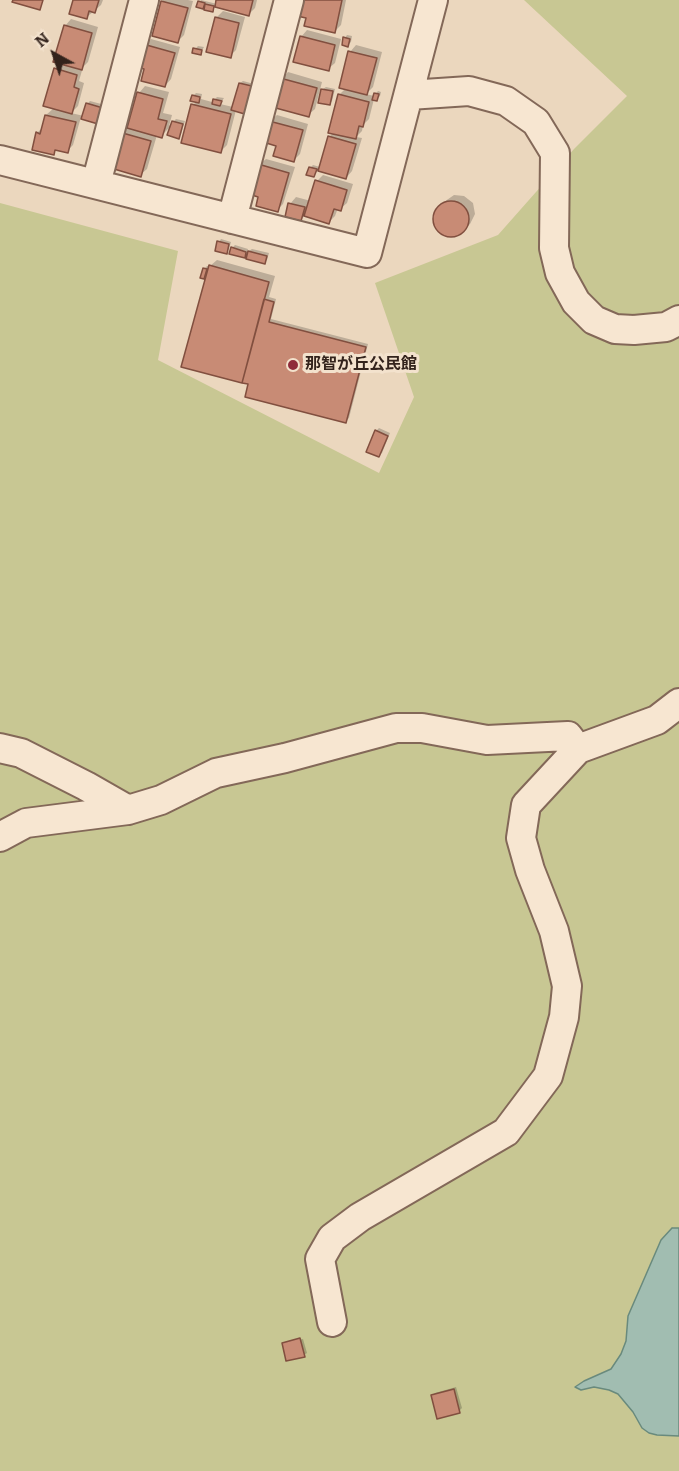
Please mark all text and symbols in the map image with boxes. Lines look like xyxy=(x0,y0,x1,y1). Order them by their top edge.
north arrow xyxy=(24,24,84,84)
text: N xyxy=(31,29,53,51)
place label: 那智が丘公民館 xyxy=(305,355,417,375)
marker: 那智が丘公民館 xyxy=(286,358,300,372)

